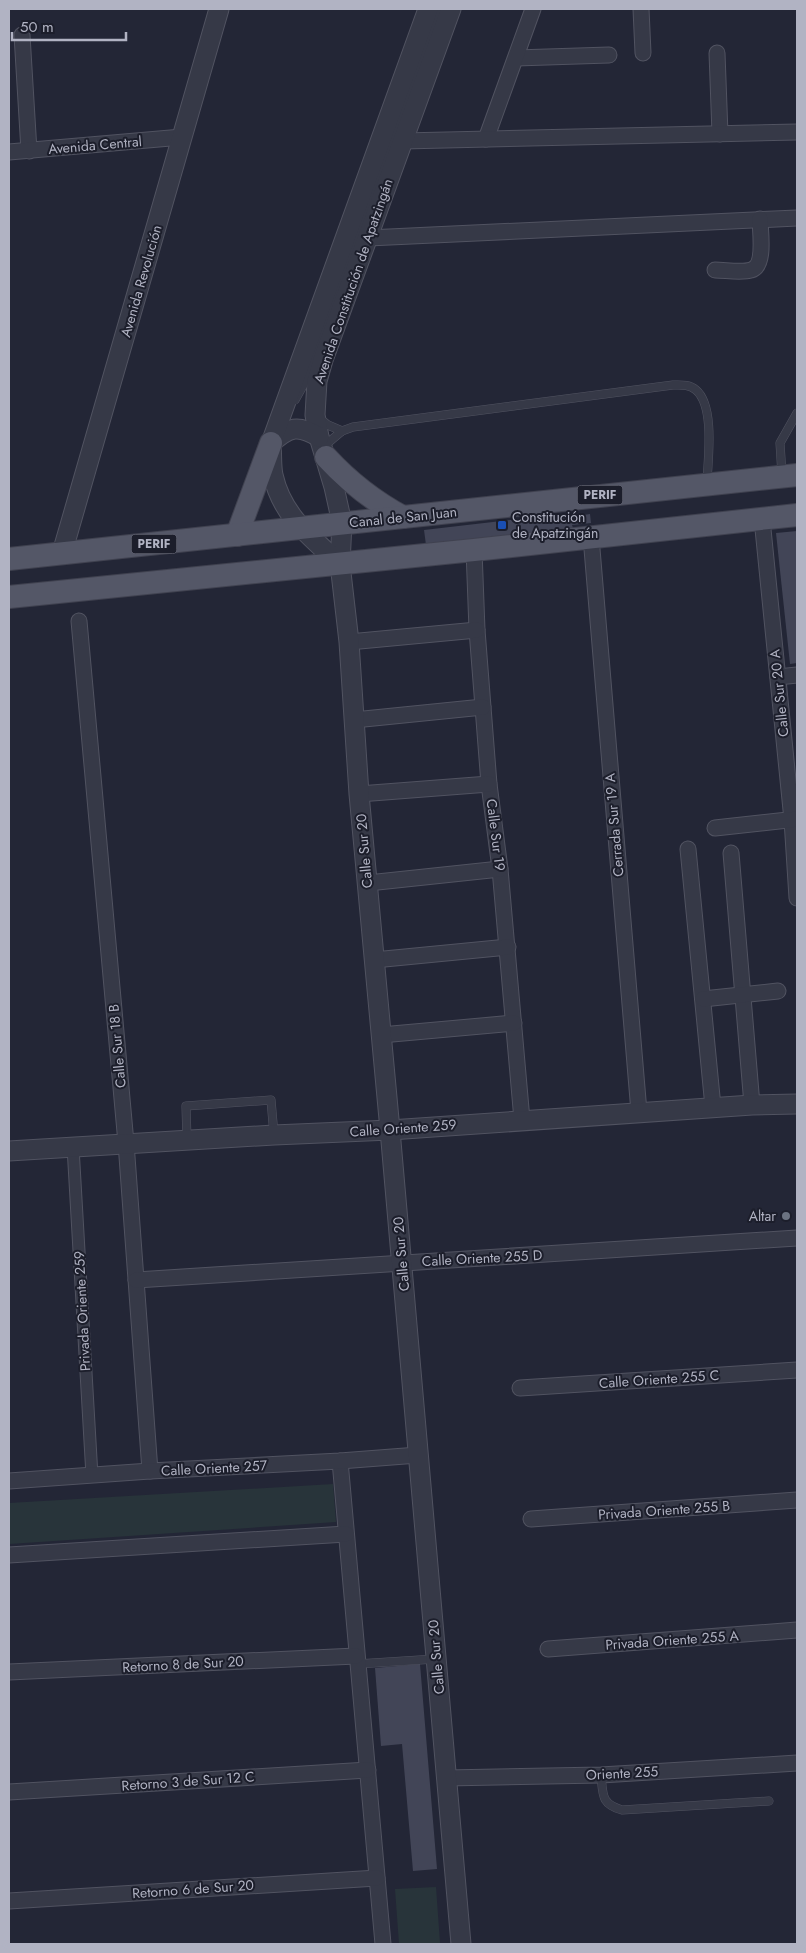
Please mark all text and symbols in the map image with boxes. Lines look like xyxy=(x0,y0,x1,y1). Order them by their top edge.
scale bar xyxy=(12,10,126,42)
text: 50 m xyxy=(20,16,54,38)
street label: Avenida Central xyxy=(47,131,143,159)
street label: Avenida Constitución de Apatzingán xyxy=(308,176,398,386)
street label: Avenida Revolución xyxy=(115,223,167,339)
road number: PERIF xyxy=(578,486,622,504)
street label: Canal de San Juan xyxy=(348,501,458,533)
place label: Constitución de Apatzingán xyxy=(512,507,598,543)
marker: Constitución de Apatzingán xyxy=(496,519,508,531)
road number: PERIF xyxy=(132,534,176,554)
street label: Calle Sur 20 A xyxy=(764,647,794,738)
street label: Cerrada Sur 19 A xyxy=(599,772,628,878)
street label: Calle Sur 19 xyxy=(482,798,510,872)
street label: Calle Sur 20 xyxy=(351,813,377,889)
street label: Calle Sur 18 B xyxy=(103,1003,131,1089)
street label: Calle Oriente 259 xyxy=(349,1114,457,1142)
place label: Altar xyxy=(749,1206,776,1226)
marker: Altar xyxy=(780,1210,792,1222)
street label: Calle Sur 20 xyxy=(388,1216,414,1292)
street label: Calle Oriente 255 D xyxy=(421,1245,543,1271)
street label: Privada Oriente 259 xyxy=(69,1250,95,1372)
street label: Calle Oriente 255 C xyxy=(598,1365,720,1393)
street label: Calle Oriente 257 xyxy=(160,1455,268,1481)
street label: Privada Oriente 255 B xyxy=(597,1495,731,1525)
street label: Calle Sur 20 xyxy=(423,1619,449,1695)
street label: Privada Oriente 255 A xyxy=(605,1625,740,1655)
street label: Retorno 8 de Sur 20 xyxy=(122,1651,244,1677)
street label: Oriente 255 xyxy=(585,1761,659,1785)
street label: Retorno 3 de Sur 12 C xyxy=(121,1766,255,1796)
street label: Retorno 6 de Sur 20 xyxy=(131,1875,255,1903)

